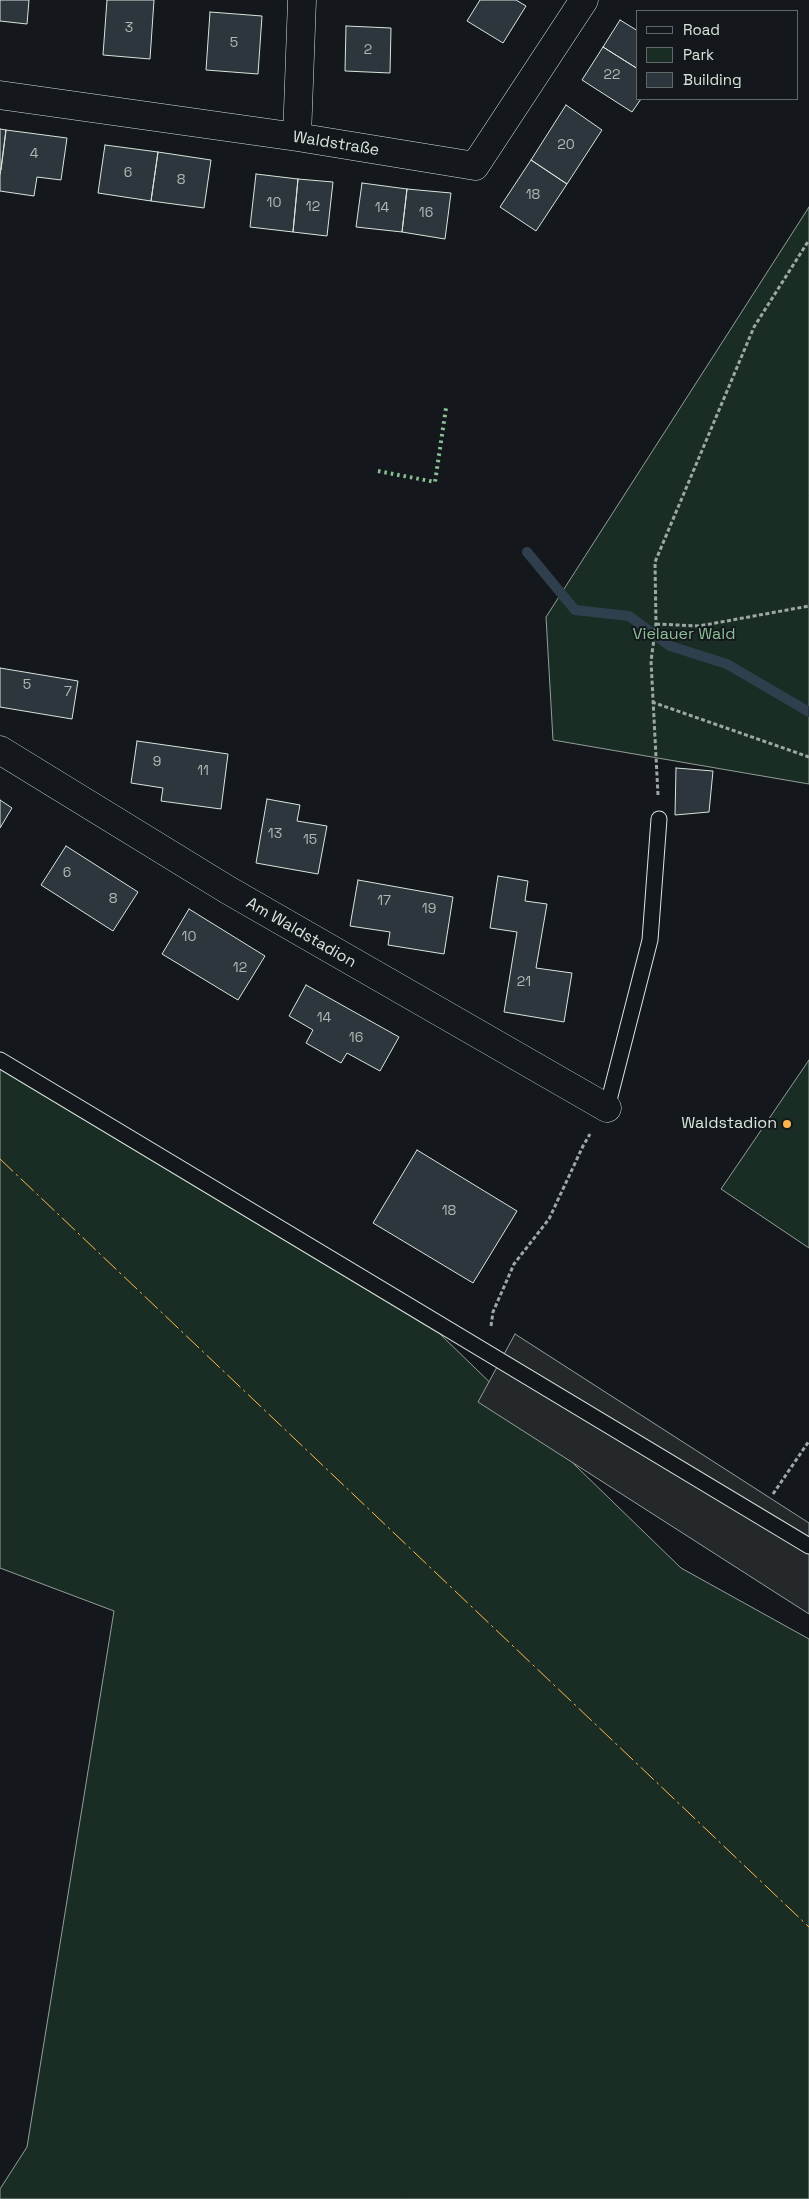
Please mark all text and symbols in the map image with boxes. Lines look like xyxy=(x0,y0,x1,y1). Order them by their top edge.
legend xyxy=(636,10,799,100)
house number: 3 xyxy=(125,20,133,36)
text: Road xyxy=(683,20,720,39)
house number: 5 xyxy=(230,35,238,51)
house number: 2 xyxy=(364,42,372,58)
text: Park xyxy=(683,45,714,64)
house number: 22 xyxy=(604,67,620,83)
text: Building xyxy=(683,70,742,89)
street label: Waldstraße xyxy=(291,128,381,160)
house number: 20 xyxy=(557,137,575,153)
house number: 4 xyxy=(30,146,38,162)
house number: 6 xyxy=(124,165,132,181)
house number: 8 xyxy=(177,172,185,188)
house number: 18 xyxy=(526,187,540,203)
house number: 10 xyxy=(267,195,281,211)
house number: 12 xyxy=(306,199,320,215)
house number: 14 xyxy=(375,200,389,216)
house number: 16 xyxy=(419,205,433,221)
park label: Vielauer Wald xyxy=(633,625,735,645)
house number: 5 xyxy=(23,677,31,693)
house number: 7 xyxy=(64,684,72,700)
house number: 9 xyxy=(153,754,161,770)
house number: 11 xyxy=(197,763,209,779)
house number: 13 xyxy=(268,826,282,842)
house number: 15 xyxy=(303,832,317,848)
house number: 6 xyxy=(63,865,71,881)
house number: 8 xyxy=(109,891,117,907)
house number: 17 xyxy=(377,893,391,909)
street label: Am Waldstadion xyxy=(243,894,359,972)
house number: 19 xyxy=(422,901,436,917)
house number: 10 xyxy=(182,929,196,945)
house number: 12 xyxy=(233,960,247,976)
house number: 21 xyxy=(517,974,531,990)
house number: 14 xyxy=(317,1010,331,1026)
house number: 16 xyxy=(349,1030,363,1046)
place label: Waldstadion xyxy=(681,1114,777,1134)
marker: Waldstadion xyxy=(781,1118,793,1130)
house number: 18 xyxy=(442,1203,456,1219)

